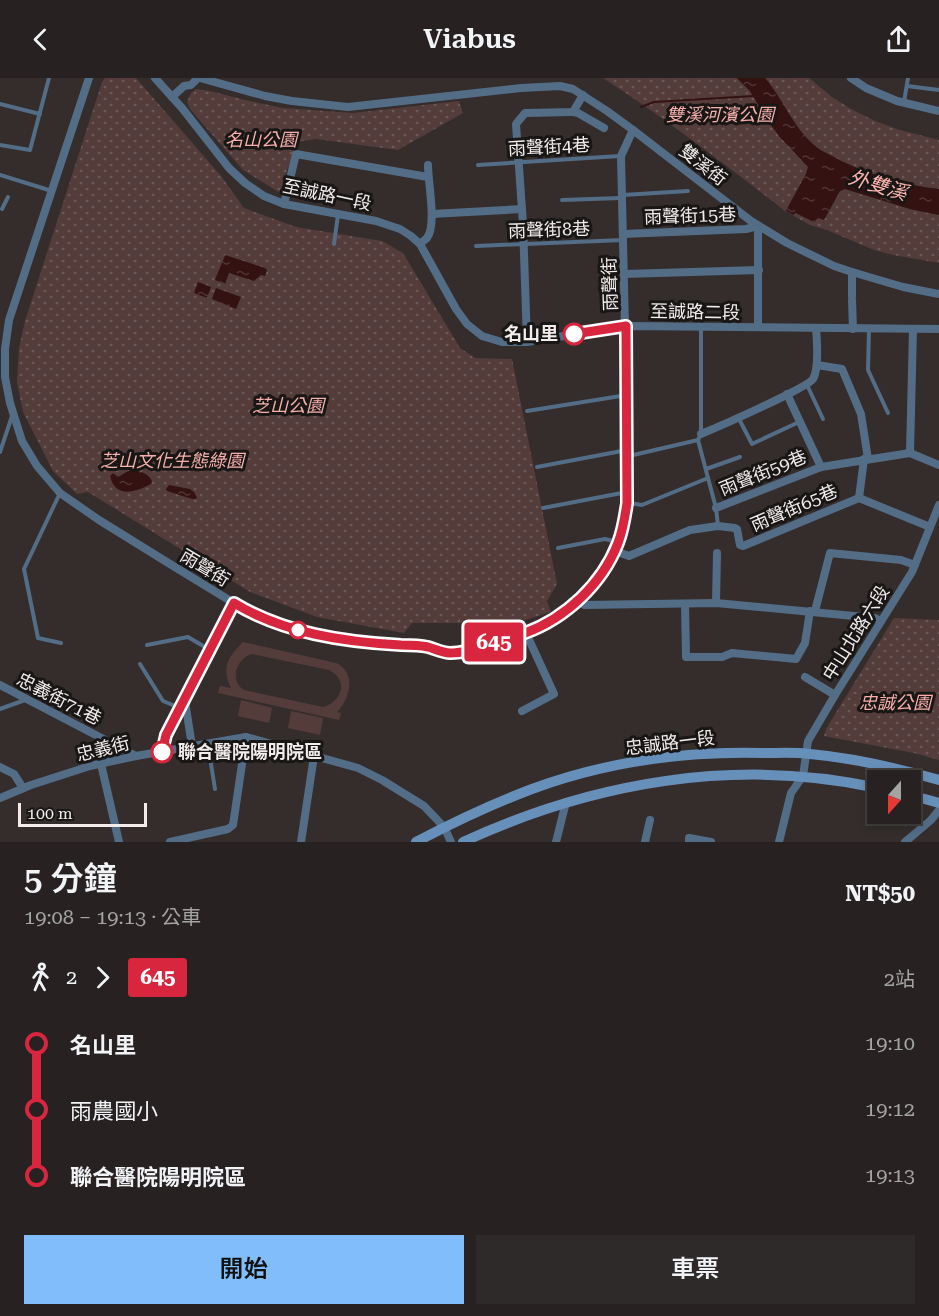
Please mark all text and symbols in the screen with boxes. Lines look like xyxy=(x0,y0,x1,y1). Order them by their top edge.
icon: back xyxy=(24,23,57,56)
text: Viabus xyxy=(423,23,516,55)
icon: share xyxy=(882,23,915,56)
park label: 雙溪河濱公園 xyxy=(666,104,777,125)
park label: 名山公園 xyxy=(225,129,300,150)
street label: 雨聲街4巷 xyxy=(507,134,591,159)
street label: 雙溪街 xyxy=(676,140,731,190)
water label: 外雙溪 xyxy=(846,165,913,206)
street label: 至誠路一段 xyxy=(281,175,373,214)
street label: 雨聲街15巷 xyxy=(644,203,736,228)
street label: 雨聲街8巷 xyxy=(508,218,590,241)
street label: 雨聲街 xyxy=(598,257,621,311)
street label: 至誠路二段 xyxy=(650,300,740,323)
place label: 名山里 xyxy=(504,323,558,344)
marker: 名山里 xyxy=(563,323,585,345)
park label: 芝山公園 xyxy=(252,395,327,416)
street label: 雨聲街59巷 xyxy=(716,446,809,500)
park label: 芝山文化生態綠園 xyxy=(100,450,247,471)
street label: 雨聲街65巷 xyxy=(747,480,840,535)
street label: 雨聲街 xyxy=(177,545,234,590)
street label: 中山北路六段 xyxy=(818,581,893,684)
unlabelled marker xyxy=(289,621,307,639)
line badge: 645 xyxy=(460,622,528,662)
text: 645 xyxy=(476,630,512,654)
street label: 忠義街71巷 xyxy=(13,668,105,729)
park label: 忠誠公園 xyxy=(859,692,934,713)
street label: 忠誠路一段 xyxy=(624,727,716,758)
street label: 忠義街 xyxy=(74,732,132,765)
marker: 聯合醫院陽明院區 xyxy=(151,741,173,763)
place label: 聯合醫院陽明院區 xyxy=(178,741,322,762)
north arrow xyxy=(867,770,921,824)
map controls xyxy=(867,770,921,824)
scale bar xyxy=(18,800,147,828)
text: 100 m xyxy=(27,804,73,823)
text: 5 分鐘 xyxy=(24,859,117,898)
text: NT$50 xyxy=(845,881,915,906)
text: 19:08 – 19:13 · 公車 xyxy=(24,905,201,929)
icon: walk xyxy=(24,961,57,994)
icon: forward xyxy=(86,961,119,994)
text: 2 xyxy=(66,965,77,989)
text: 645 xyxy=(140,965,175,989)
text: 2站 xyxy=(884,967,915,991)
text: 19:10 xyxy=(865,1031,915,1055)
text: 名山里 xyxy=(70,1033,136,1058)
text: 19:12 xyxy=(865,1097,915,1121)
text: 雨農國小 xyxy=(70,1099,158,1124)
text: 19:13 xyxy=(865,1163,915,1187)
text: 聯合醫院陽明院區 xyxy=(70,1165,246,1190)
button: 開始 xyxy=(24,1235,464,1304)
button: 車票 xyxy=(476,1235,915,1304)

